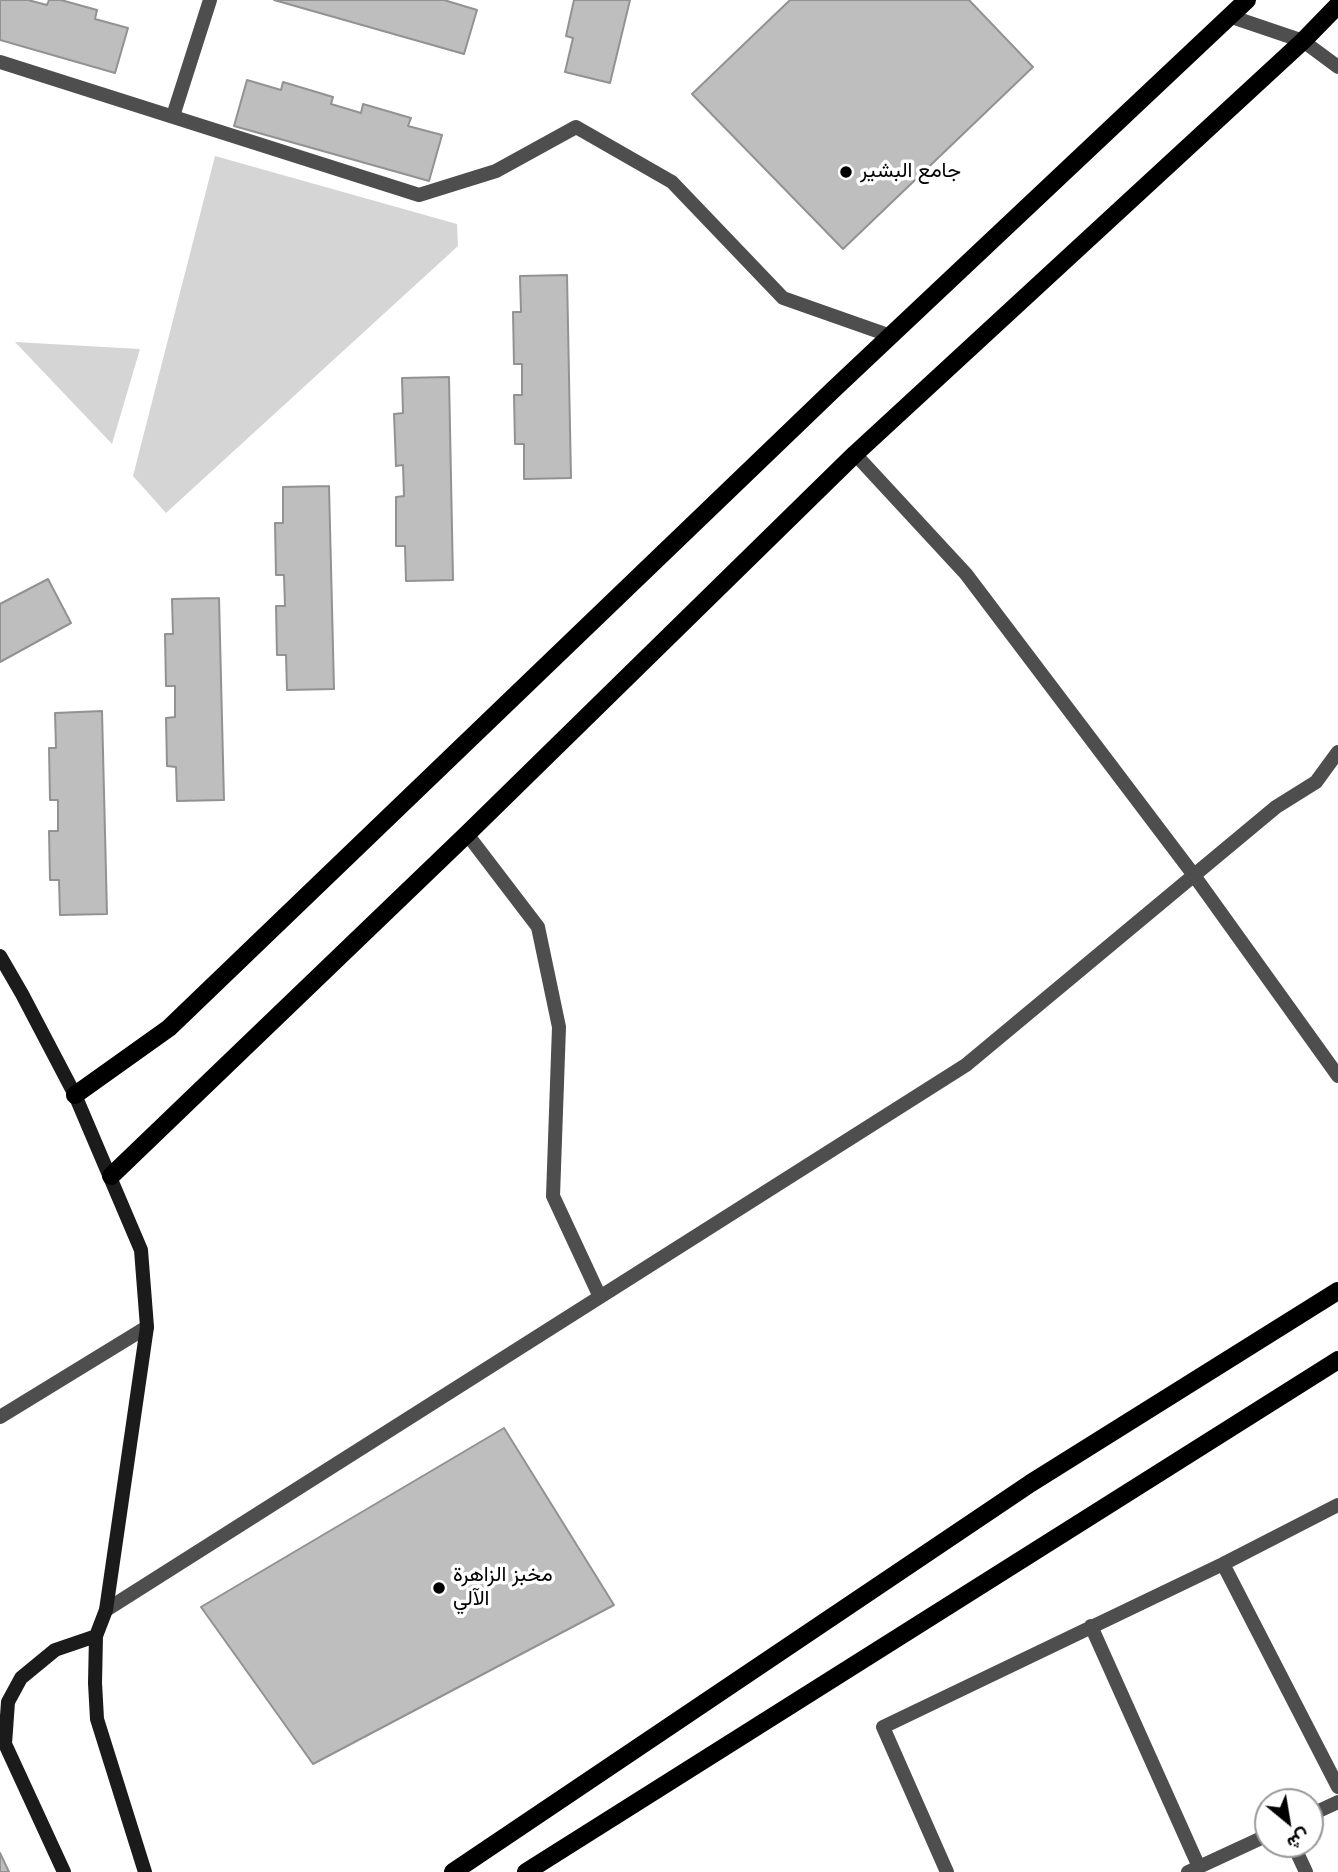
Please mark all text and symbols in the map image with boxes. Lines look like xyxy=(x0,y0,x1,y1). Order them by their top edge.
place label: جامع البشير xyxy=(860,159,961,185)
marker: جامع البشير xyxy=(838,164,854,180)
place label: مخبز الزاهرة الآلي xyxy=(453,1563,553,1613)
marker: مخبز الزاهرة الآلي xyxy=(431,1580,447,1596)
north arrow xyxy=(1254,1788,1324,1858)
text: ش xyxy=(1282,1822,1315,1856)

